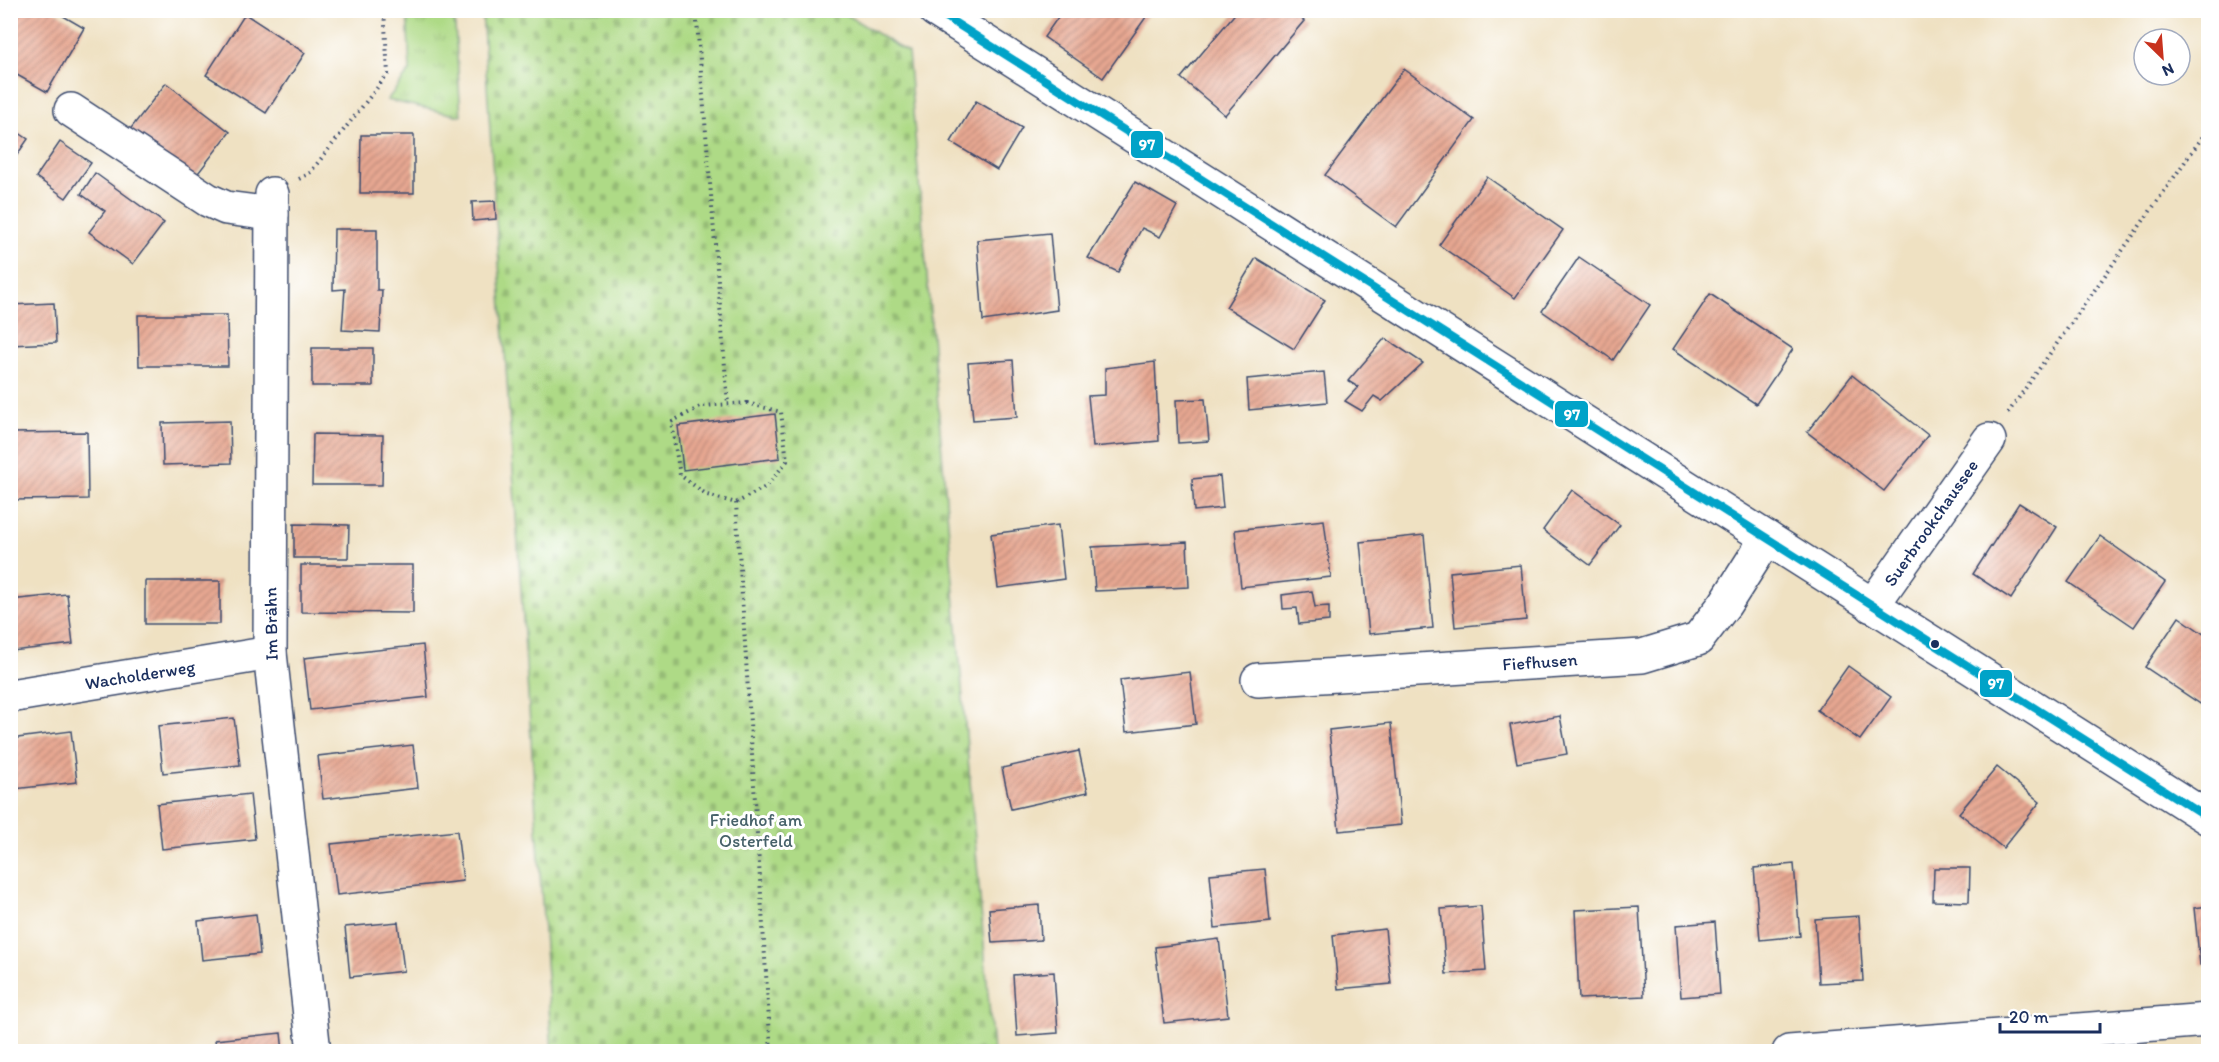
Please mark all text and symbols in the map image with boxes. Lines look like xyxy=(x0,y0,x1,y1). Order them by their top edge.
north arrow xyxy=(2132,27,2192,87)
text: N xyxy=(2159,59,2177,81)
line badge: 97 xyxy=(1130,130,1164,159)
text: 97 xyxy=(1139,135,1155,154)
line badge: 97 xyxy=(1554,400,1589,428)
text: 97 xyxy=(1564,405,1580,424)
street label: Suerbrookchaussee xyxy=(1879,455,1983,591)
street label: Im Brähn xyxy=(259,587,283,661)
unlabelled marker xyxy=(1929,638,1941,650)
street label: Fiefhusen xyxy=(1502,648,1578,676)
street label: Wacholderweg xyxy=(83,655,198,695)
line badge: 97 xyxy=(1979,669,2013,698)
text: 97 xyxy=(1988,674,2004,693)
park label: Friedhof am Osterfeld xyxy=(710,809,803,852)
scale bar xyxy=(2000,996,2100,1034)
text: 20 m xyxy=(2009,1006,2049,1028)

